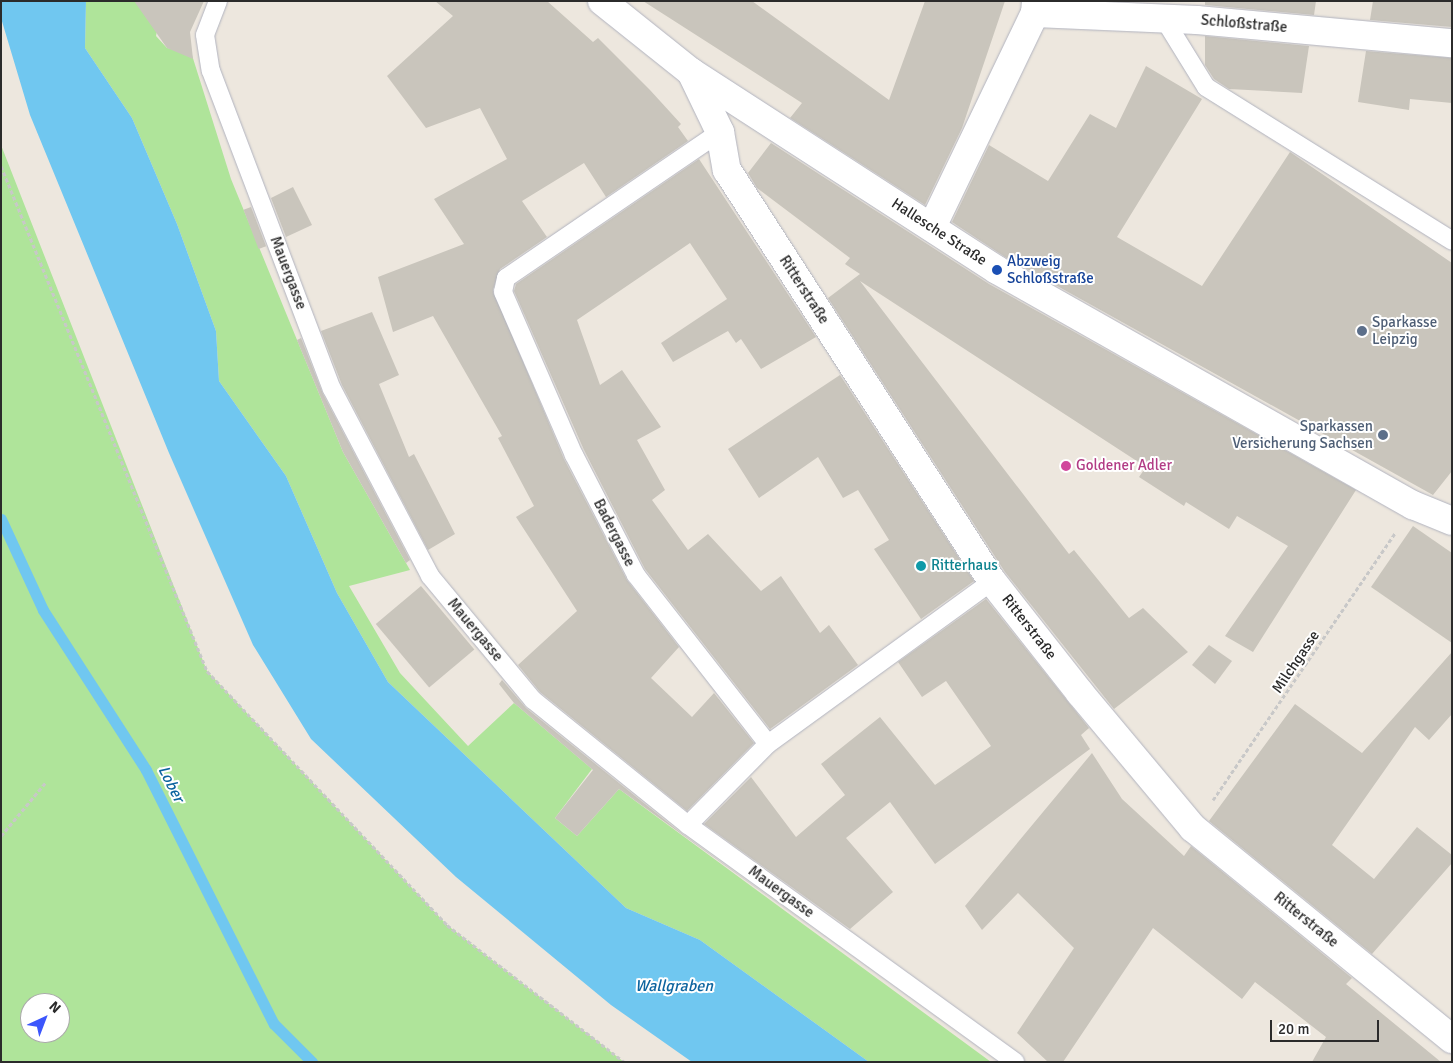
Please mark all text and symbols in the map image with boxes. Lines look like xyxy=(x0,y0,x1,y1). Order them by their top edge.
street label: Schloßstraße xyxy=(1200,11,1288,37)
street label: Hallesche Straße xyxy=(888,195,990,269)
street label: Mauergasse xyxy=(266,234,310,312)
street label: Ritterstraße xyxy=(775,252,833,328)
place label: Abzweig Schloßstraße xyxy=(1007,252,1094,287)
marker: Abzweig Schloßstraße xyxy=(991,264,1003,276)
place label: Sparkasse Leipzig xyxy=(1372,313,1437,348)
marker: Sparkasse Leipzig xyxy=(1356,325,1368,337)
place label: Sparkassen Versicherung Sachsen xyxy=(1232,417,1373,452)
marker: Sparkassen Versicherung Sachsen xyxy=(1377,429,1389,441)
place label: Goldener Adler xyxy=(1076,457,1172,475)
marker: Goldener Adler xyxy=(1060,460,1072,472)
street label: Badergasse xyxy=(589,496,639,570)
place label: Ritterhaus xyxy=(931,557,998,575)
marker: Ritterhaus xyxy=(915,560,927,572)
street label: Ritterstraße xyxy=(998,591,1060,663)
street label: Mauergasse xyxy=(443,595,507,665)
street label: Milchgasse xyxy=(1268,627,1324,697)
water label: Lober xyxy=(154,762,188,806)
street label: Mauergasse xyxy=(745,862,817,922)
street label: Ritterstraße xyxy=(1270,888,1342,952)
water label: Wallgraben xyxy=(635,976,713,996)
north arrow xyxy=(20,993,70,1043)
text: N xyxy=(46,998,64,1017)
scale bar xyxy=(1273,1010,1382,1042)
text: 20 m xyxy=(1278,1020,1309,1038)

